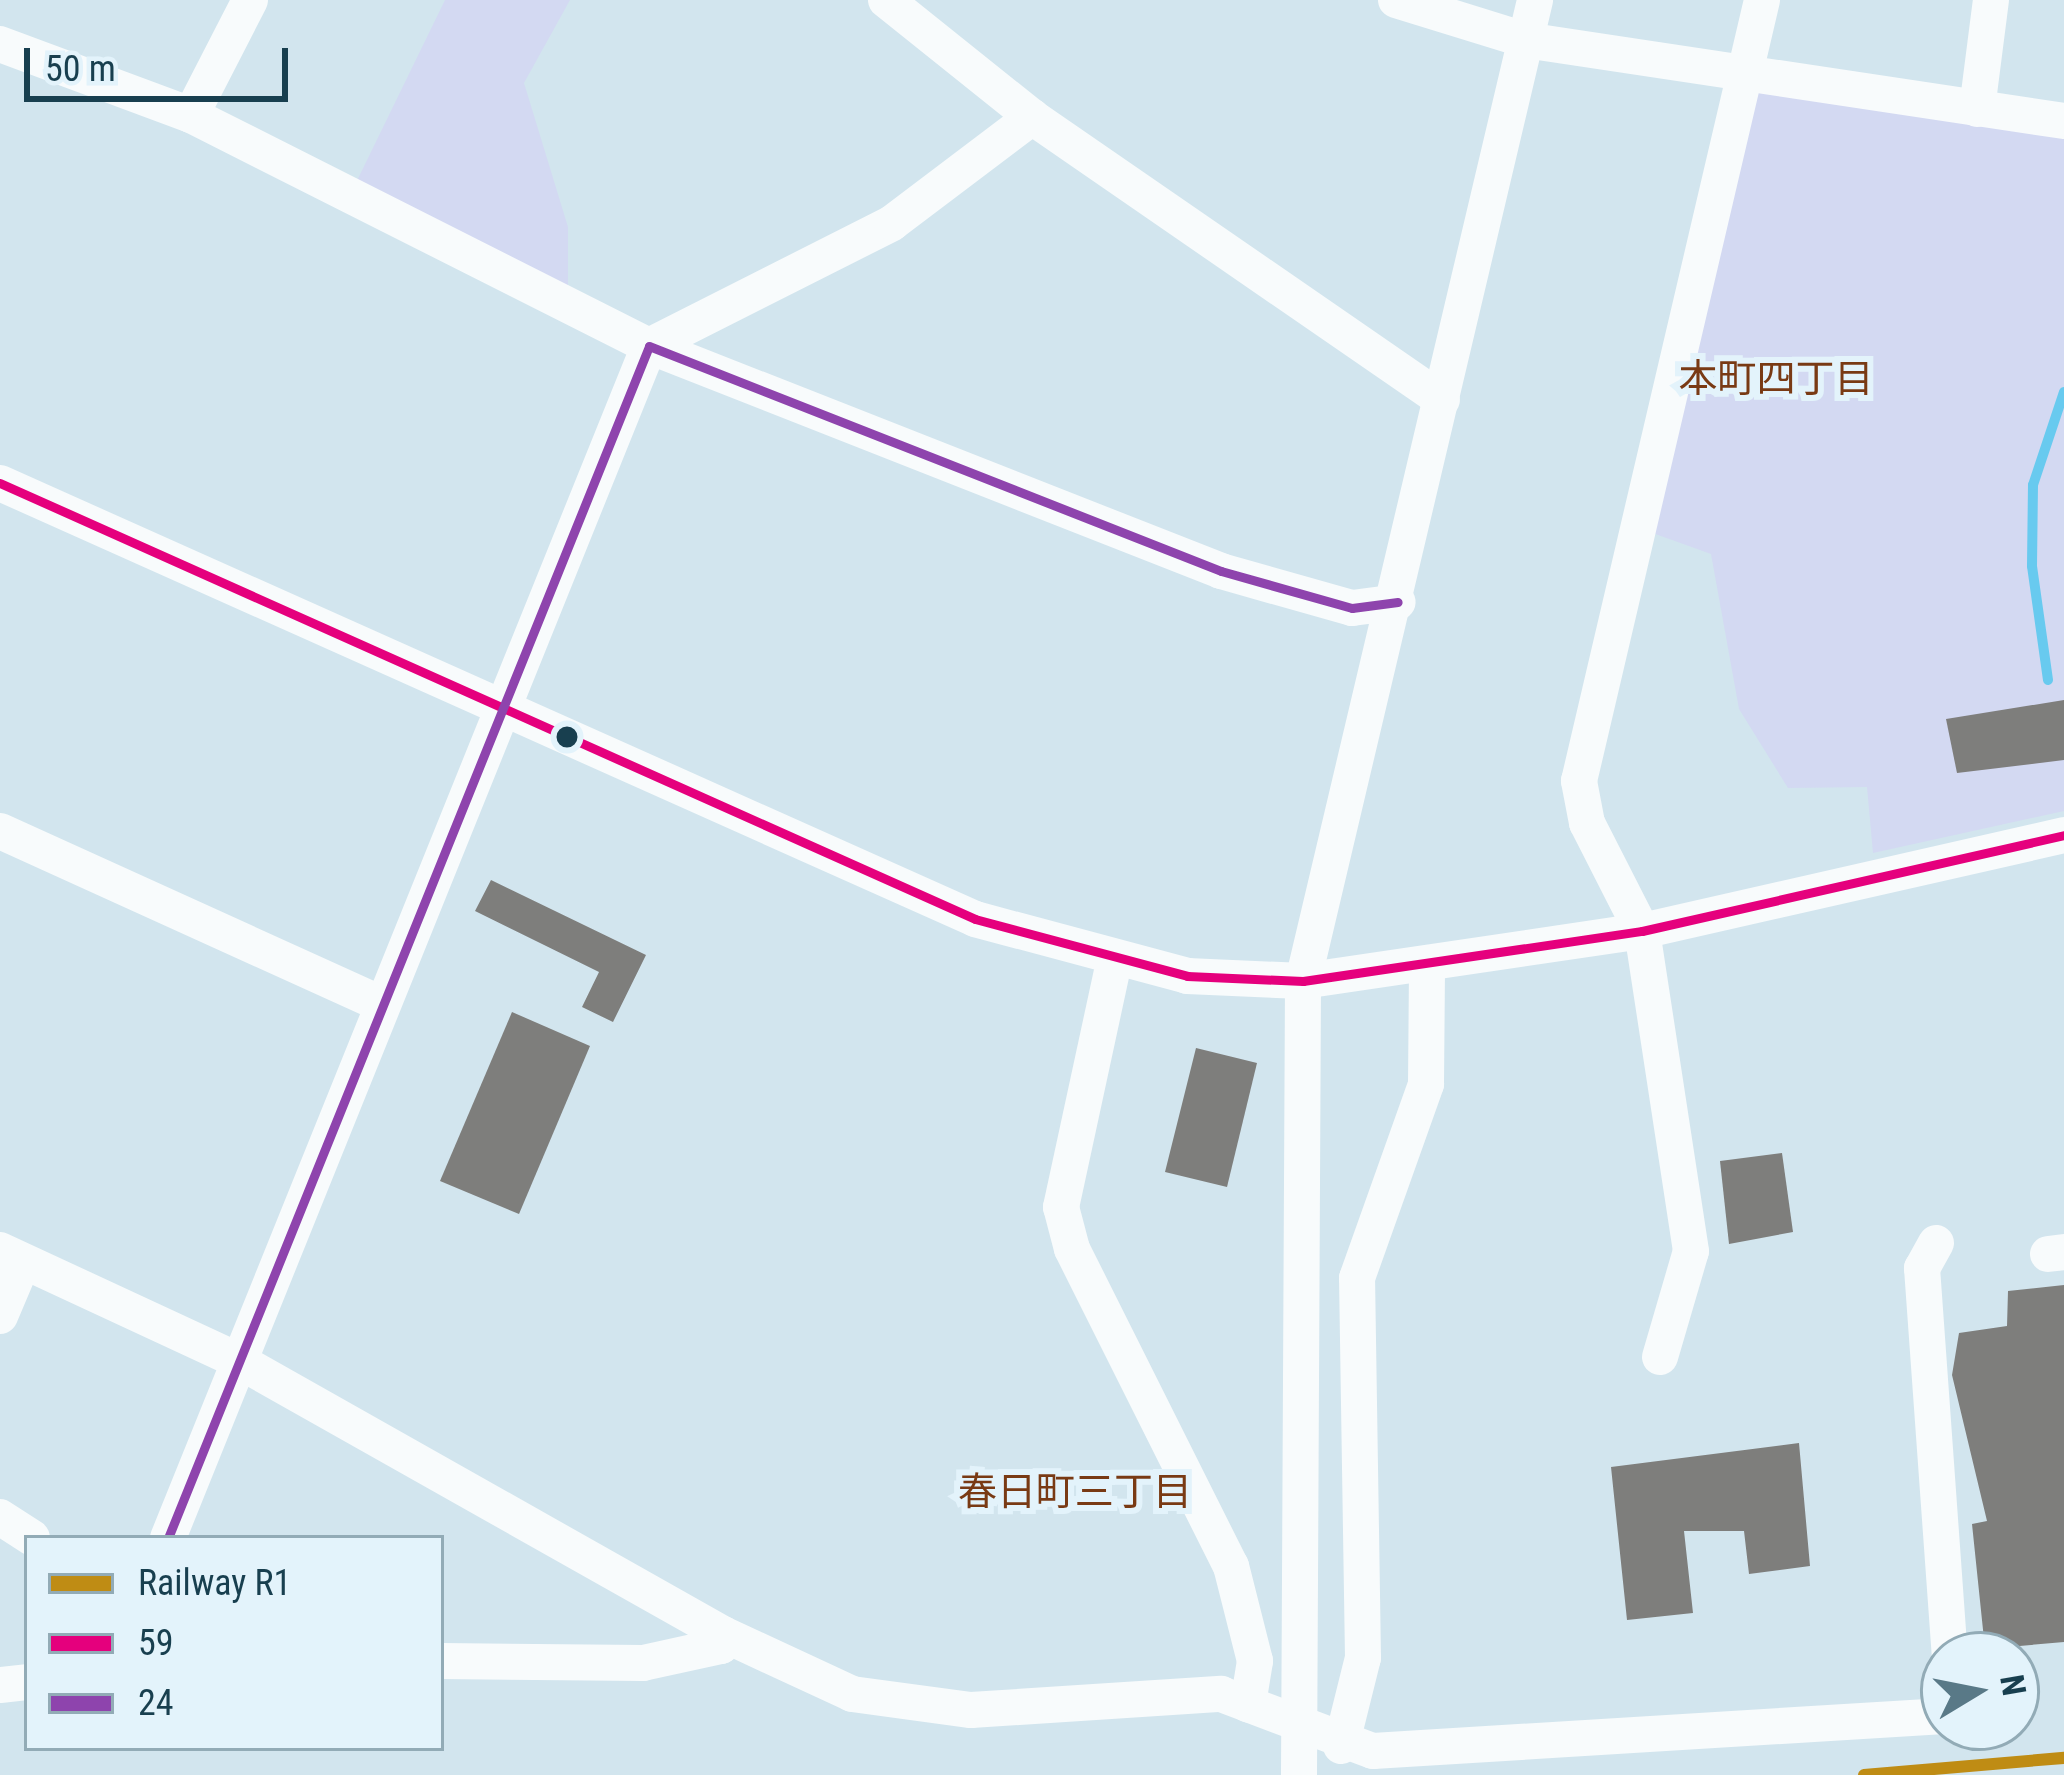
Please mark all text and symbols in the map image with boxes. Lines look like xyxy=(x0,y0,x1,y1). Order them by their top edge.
scale bar xyxy=(30,24,294,98)
text: 50 m xyxy=(45,48,116,90)
district label: 本町四丁目 xyxy=(1679,356,1873,402)
unlabelled marker xyxy=(556,726,578,748)
district label: 春日町三丁目 xyxy=(958,1469,1192,1515)
legend xyxy=(24,1535,444,1751)
text: Railway R1 xyxy=(138,1562,291,1604)
text: 59 xyxy=(138,1622,174,1664)
north arrow xyxy=(1920,1631,2040,1751)
text: N xyxy=(1992,1672,2034,1699)
text: 24 xyxy=(138,1682,174,1724)

